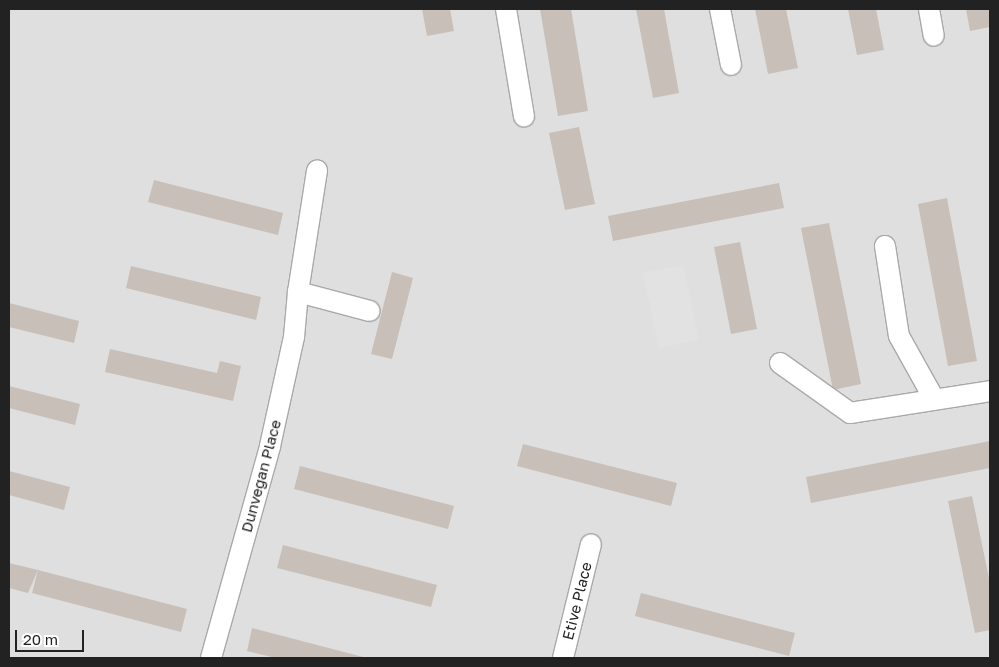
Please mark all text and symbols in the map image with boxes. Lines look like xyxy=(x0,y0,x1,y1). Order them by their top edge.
street label: Dunvegan Place xyxy=(237,418,285,534)
street label: Etive Place xyxy=(559,560,595,642)
scale bar xyxy=(18,620,86,652)
text: 20 m xyxy=(23,630,58,648)

